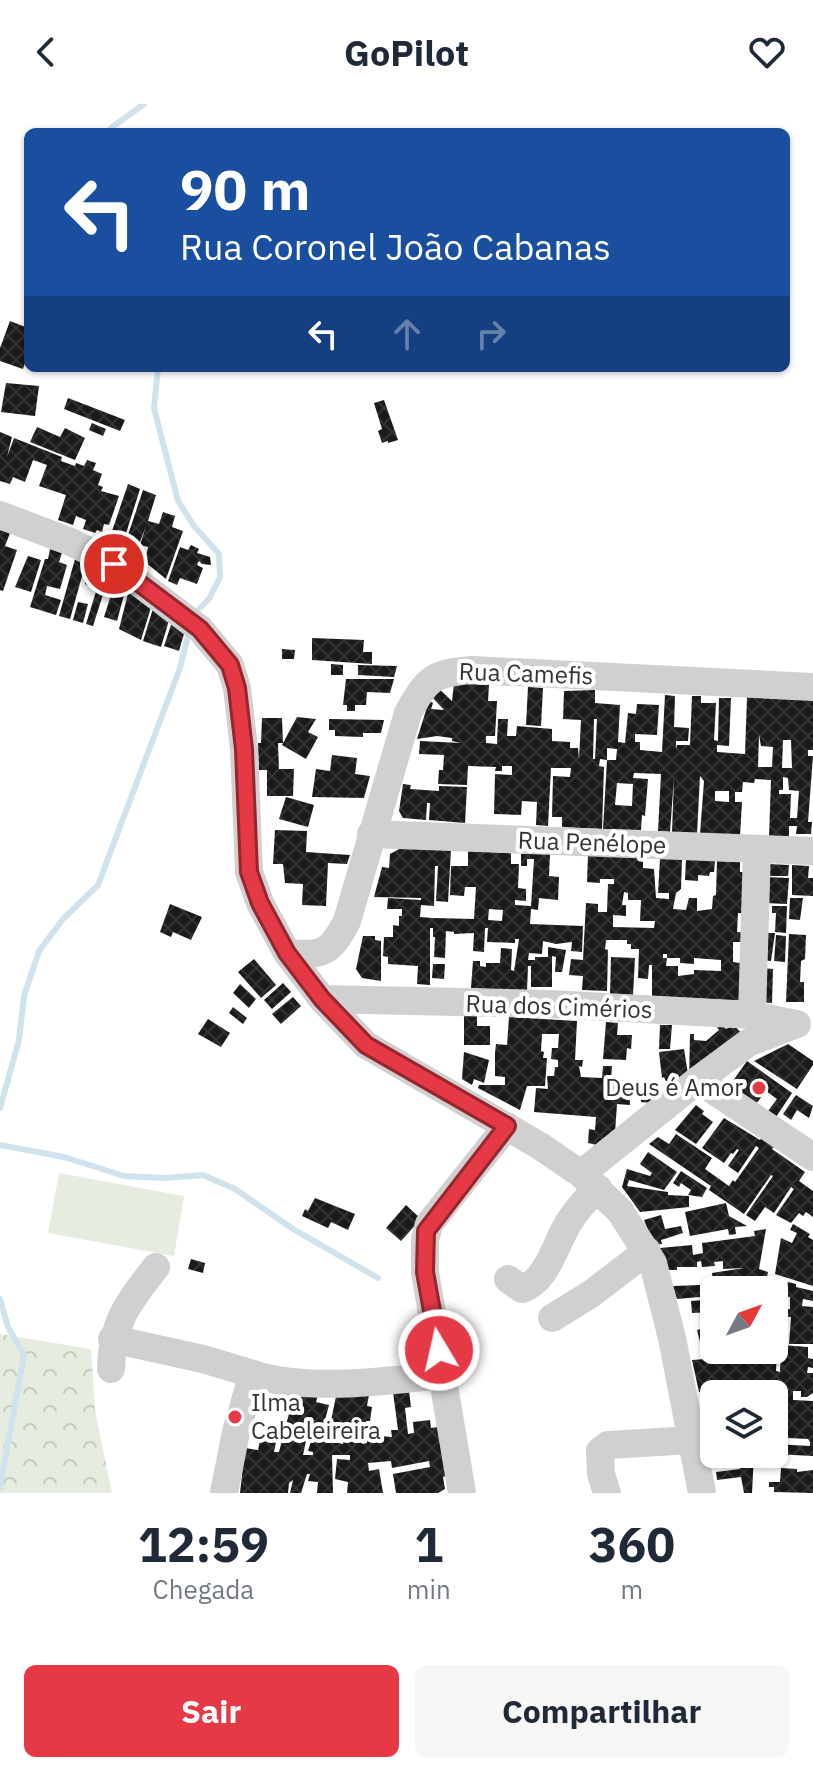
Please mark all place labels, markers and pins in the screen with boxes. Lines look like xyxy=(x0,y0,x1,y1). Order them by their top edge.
pin xyxy=(80,530,148,598)
place label: Deus é Amor xyxy=(605,1071,743,1103)
marker: Deus é Amor xyxy=(750,1079,768,1097)
place label: Ilma Cabeleireira xyxy=(251,1386,381,1446)
marker: Ilma Cabeleireira xyxy=(226,1408,244,1426)

